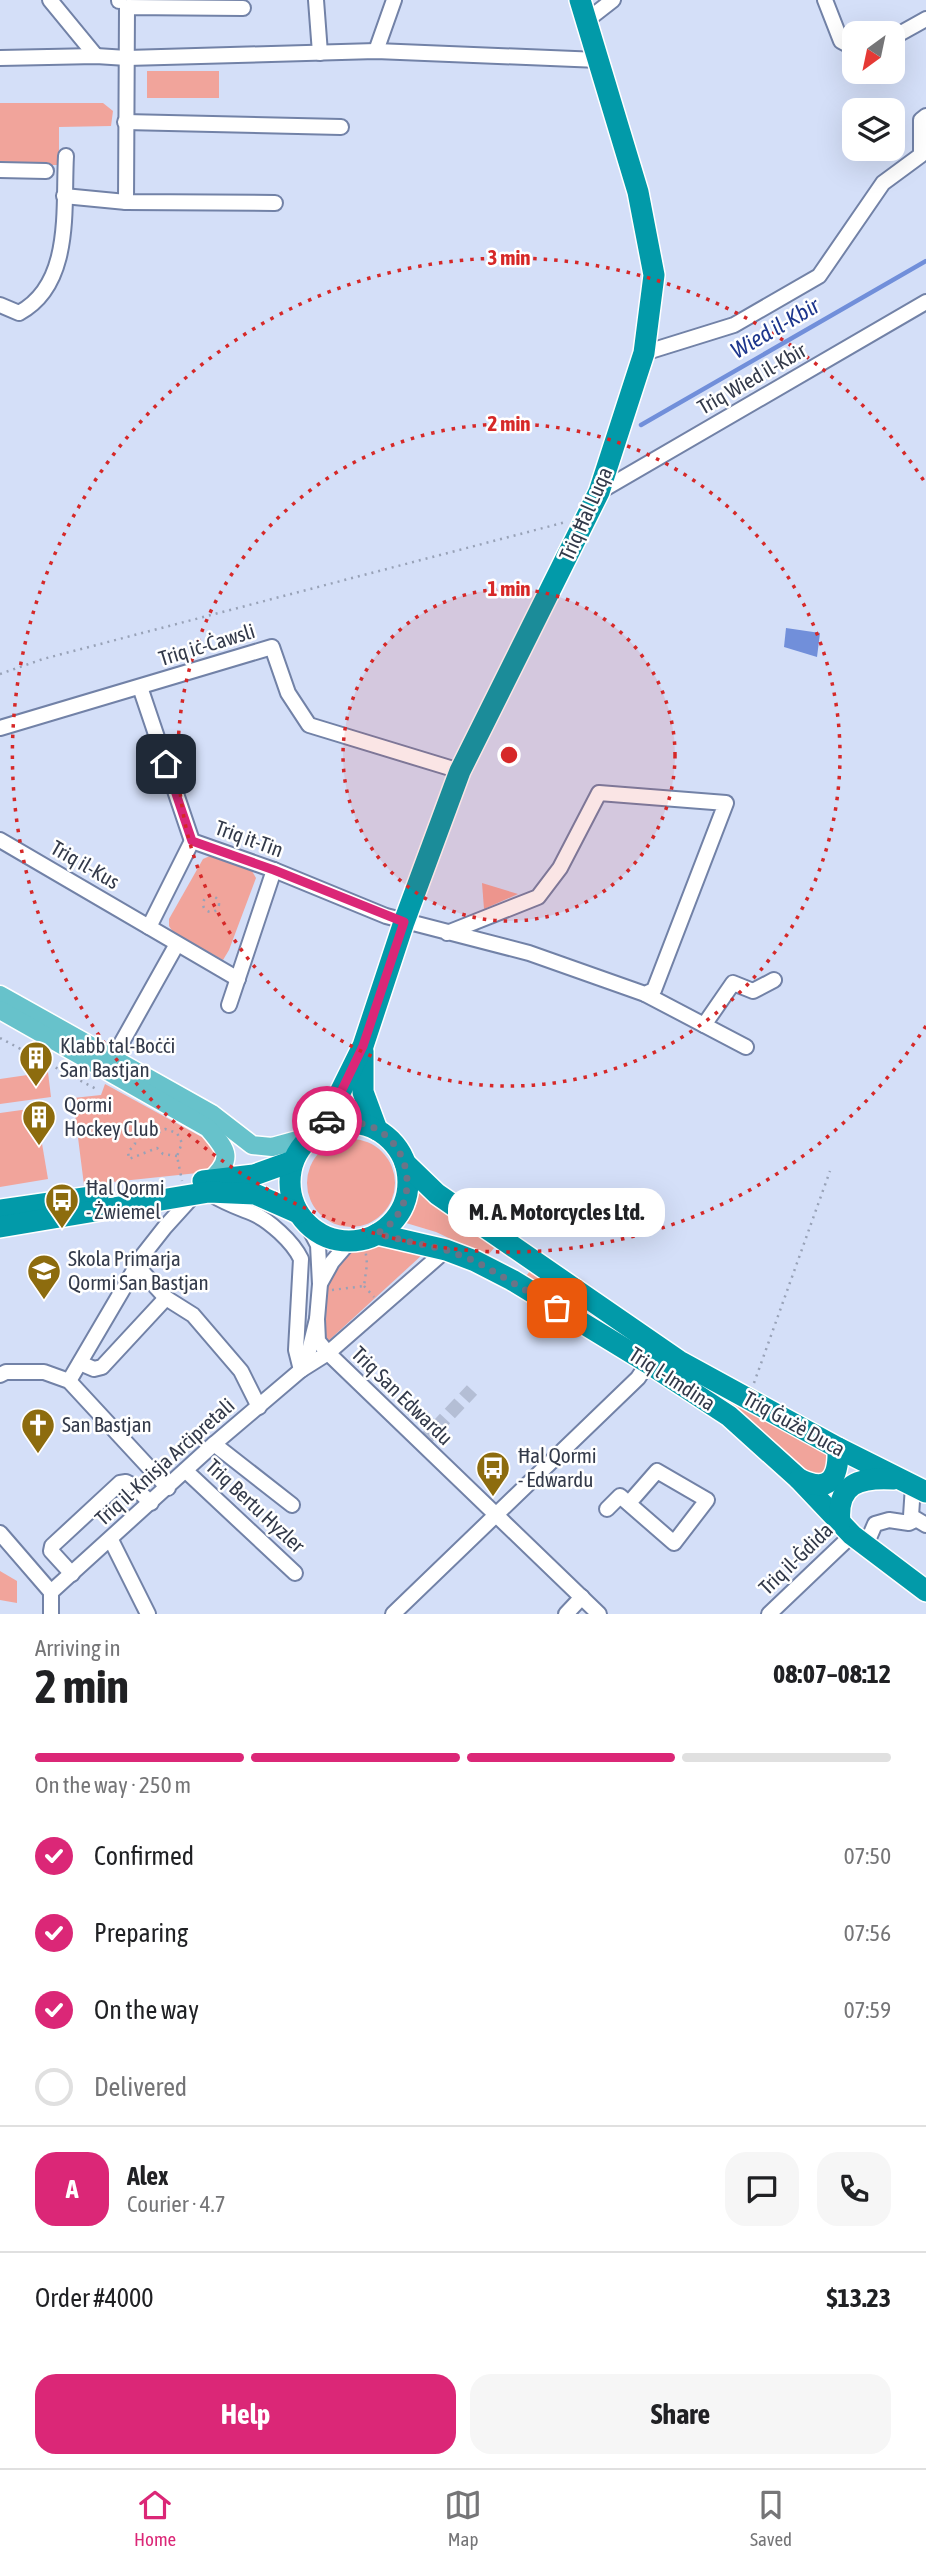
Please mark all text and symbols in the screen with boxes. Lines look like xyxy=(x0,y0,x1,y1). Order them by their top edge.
north arrow xyxy=(842,21,905,84)
map controls xyxy=(842,21,905,161)
button: layers xyxy=(842,98,905,161)
text: 3 min xyxy=(488,245,530,269)
water label: Wied il-Kbir xyxy=(726,292,825,364)
street label: Triq Wied il-Kbir xyxy=(693,337,811,419)
text: 2 min xyxy=(488,411,530,435)
street label: Triq Ħal Luqa xyxy=(554,463,616,564)
text: 1 min xyxy=(488,576,530,600)
street label: Triq iċ-Ċawsli xyxy=(156,618,258,670)
pin xyxy=(136,734,196,794)
centre of rings xyxy=(497,743,521,767)
icon: home xyxy=(147,745,185,783)
street label: Triq it-Tin xyxy=(212,815,287,861)
street label: Triq il-Kus xyxy=(47,835,124,893)
place label: Klabb tal-Boċċi San Bastjan xyxy=(60,1033,175,1081)
building icon: Klabb tal-Boċċi San Bastjan xyxy=(17,1039,55,1088)
courier xyxy=(292,1086,362,1156)
place label: Qormi Hockey Club xyxy=(64,1092,159,1140)
building icon: Qormi Hockey Club xyxy=(20,1098,58,1147)
icon: car xyxy=(308,1102,346,1140)
place label: Ħal Qormi - Żwiemel xyxy=(86,1175,165,1223)
bus stop icon: Ħal Qormi - Żwiemel xyxy=(43,1181,81,1230)
callout: M. A. Motorcycles Ltd. xyxy=(448,1189,666,1238)
text: M. A. Motorcycles Ltd. xyxy=(469,1199,644,1225)
place label: Skola Primarja Qormi San Bastjan xyxy=(68,1246,209,1294)
school or university icon: Skola Primarja Qormi San Bastjan xyxy=(25,1252,63,1301)
pin xyxy=(527,1278,587,1338)
icon: bag xyxy=(538,1289,576,1327)
street label: Triq San Edwardu xyxy=(347,1341,458,1449)
street label: Triq l-Imdina xyxy=(625,1341,720,1415)
street label: Triq Ġużè Duca xyxy=(740,1385,849,1461)
street label: Triq il-Knisja Arċipretali xyxy=(90,1393,239,1530)
church icon: San Bastjan xyxy=(19,1406,57,1455)
place label: San Bastjan xyxy=(62,1412,152,1436)
place label: Ħal Qormi - Edwardu xyxy=(518,1443,597,1491)
bus stop icon: Ħal Qormi - Edwardu xyxy=(474,1449,512,1498)
street label: Triq Bertu Hyzler xyxy=(201,1454,310,1558)
street label: Triq il-Ġdida xyxy=(753,1517,837,1599)
text: Arriving in xyxy=(35,1635,121,1661)
text: 08:07–08:12 xyxy=(773,1659,891,1689)
text: 2 min xyxy=(35,1660,129,1713)
text: On the way · 250 m xyxy=(35,1772,191,1798)
icon: check xyxy=(35,1837,73,1875)
text: Confirmed xyxy=(94,1841,194,1871)
text: 07:50 xyxy=(844,1843,891,1869)
icon: check xyxy=(35,1914,73,1952)
text: Preparing xyxy=(94,1918,188,1948)
text: 07:56 xyxy=(844,1920,891,1946)
icon: check xyxy=(35,1991,73,2029)
text: On the way xyxy=(94,1995,199,2025)
text: 07:59 xyxy=(844,1997,891,2023)
text: Delivered xyxy=(94,2072,187,2102)
button: chat xyxy=(725,2152,799,2226)
button: phone xyxy=(817,2152,891,2226)
text: Alex xyxy=(127,2161,168,2191)
text: A xyxy=(66,2174,78,2204)
text: Courier · 4.7 xyxy=(127,2191,226,2217)
text: Order #4000 xyxy=(35,2283,154,2313)
text: $13.23 xyxy=(827,2283,891,2313)
button: Help xyxy=(35,2374,456,2454)
button: Share xyxy=(470,2374,891,2454)
tab: Home xyxy=(134,2486,176,2550)
tab: Map xyxy=(444,2486,482,2550)
tab: Saved xyxy=(750,2486,792,2550)

